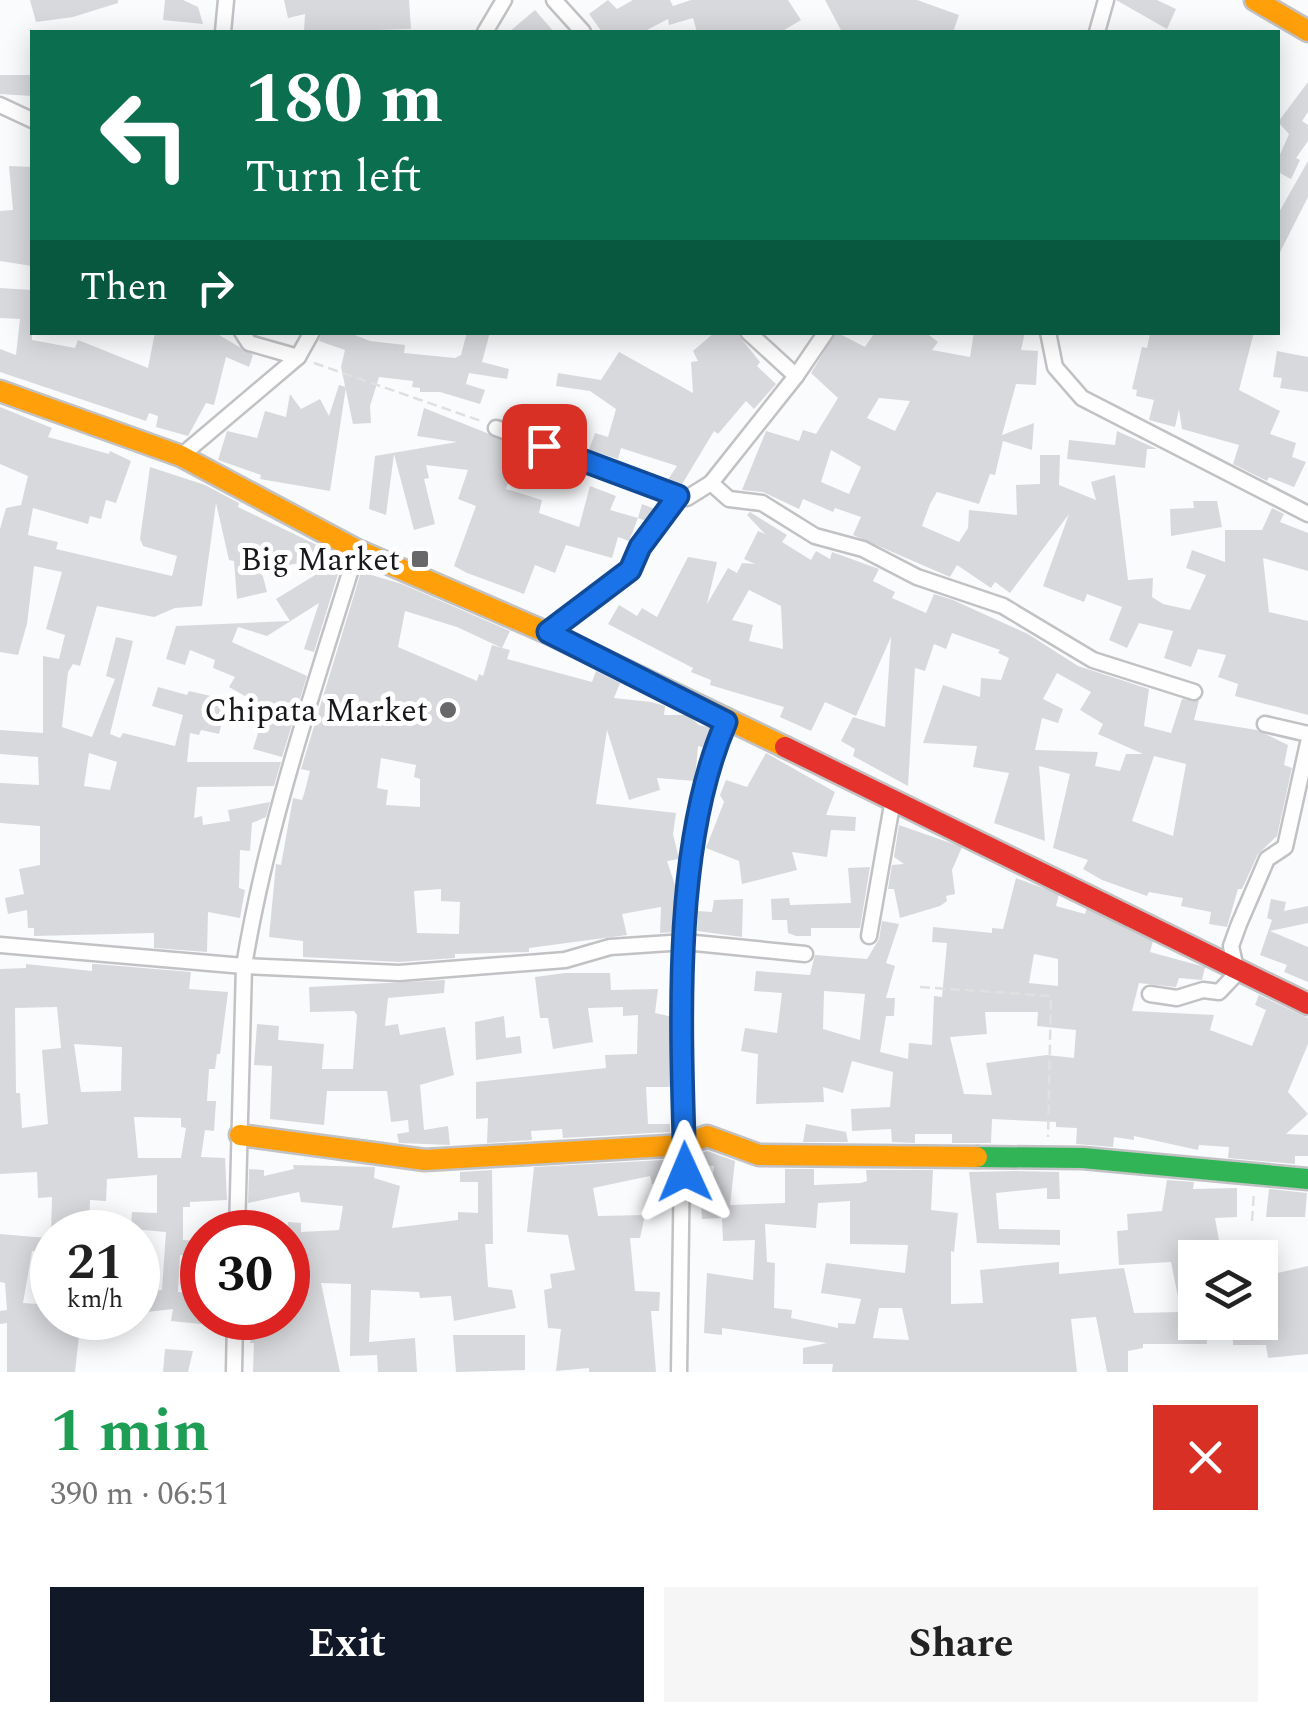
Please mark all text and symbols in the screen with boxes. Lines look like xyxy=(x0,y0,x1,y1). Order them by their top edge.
text: 180 m xyxy=(245,47,443,153)
icon: left xyxy=(80,70,210,200)
text: Turn left xyxy=(245,143,422,212)
text: Then xyxy=(80,259,168,317)
icon: right xyxy=(188,260,243,315)
pin xyxy=(502,404,587,489)
icon: arrive xyxy=(517,419,572,474)
place label: Big Market xyxy=(240,536,400,585)
marker: Big Market xyxy=(409,548,431,570)
place label: Chipata Market xyxy=(204,687,428,736)
marker: Chipata Market xyxy=(437,699,459,721)
position arrow xyxy=(633,1120,737,1224)
speed limit sign: 30 xyxy=(180,1210,310,1340)
text: 21 xyxy=(67,1225,123,1301)
map controls xyxy=(1178,1240,1278,1340)
button: layers xyxy=(1178,1240,1278,1340)
text: km/h xyxy=(67,1281,123,1319)
text: 1 min xyxy=(50,1386,210,1478)
button: close xyxy=(1153,1405,1258,1510)
text: 390 m · 06:51 xyxy=(50,1470,230,1519)
button: Exit xyxy=(50,1587,644,1702)
button: Share xyxy=(664,1587,1258,1702)

